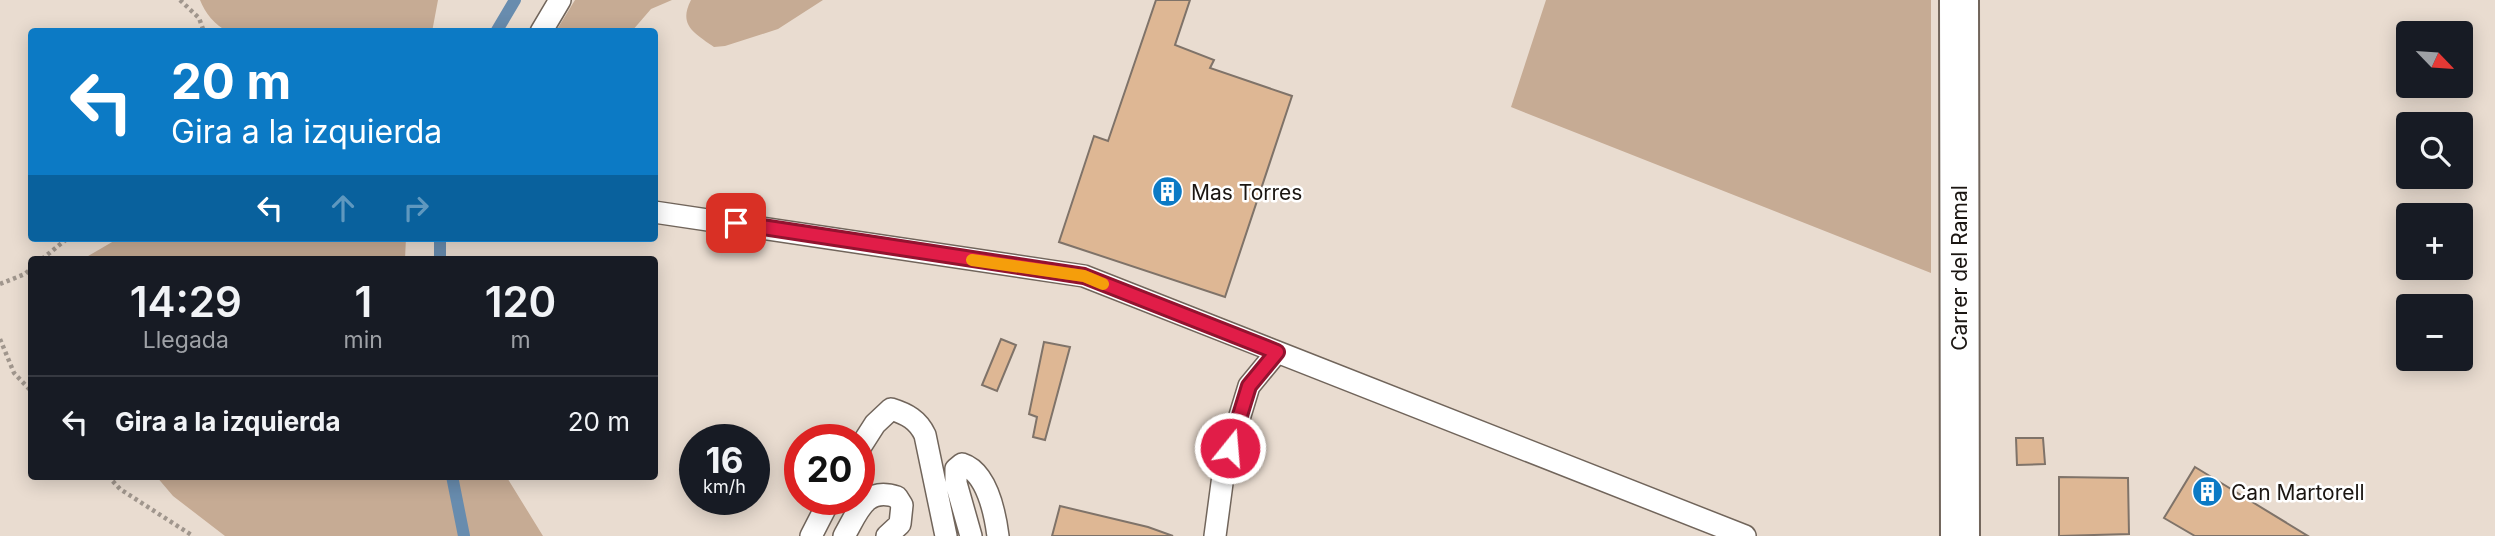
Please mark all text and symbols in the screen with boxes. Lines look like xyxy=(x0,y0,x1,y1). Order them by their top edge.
north arrow xyxy=(2396,21,2473,98)
map controls xyxy=(2396,21,2473,371)
text: 20 m xyxy=(171,52,291,111)
icon: left xyxy=(56,56,147,147)
text: Gira a la izquierda xyxy=(171,112,442,151)
button: search xyxy=(2396,112,2473,189)
building icon: Mas Torres xyxy=(1151,175,1185,209)
place label: Mas Torres xyxy=(1191,180,1302,205)
street label: Carrer del Ramal xyxy=(1947,185,1972,351)
icon: left xyxy=(251,189,289,227)
icon: ahead xyxy=(324,189,362,227)
icon: right xyxy=(397,189,435,227)
pin xyxy=(706,193,766,253)
button: + xyxy=(2396,203,2473,280)
icon: arrive xyxy=(717,204,755,242)
text: 14:29 xyxy=(130,276,242,327)
text: 1 xyxy=(354,276,372,327)
text: 120 xyxy=(485,276,556,327)
button: − xyxy=(2396,294,2473,371)
text: Llegada xyxy=(143,326,229,354)
text: min xyxy=(344,326,383,354)
text: m xyxy=(510,326,531,354)
icon: left xyxy=(56,403,94,441)
text: Gira a la izquierda xyxy=(115,406,341,437)
text: 20 m xyxy=(568,406,630,437)
position arrow xyxy=(1193,411,1267,485)
speed limit sign: 20 xyxy=(784,424,875,515)
text: 16 xyxy=(706,439,743,481)
building icon: Can Martorell xyxy=(2191,475,2225,509)
text: km/h xyxy=(703,476,746,497)
place label: Can Martorell xyxy=(2231,480,2365,505)

